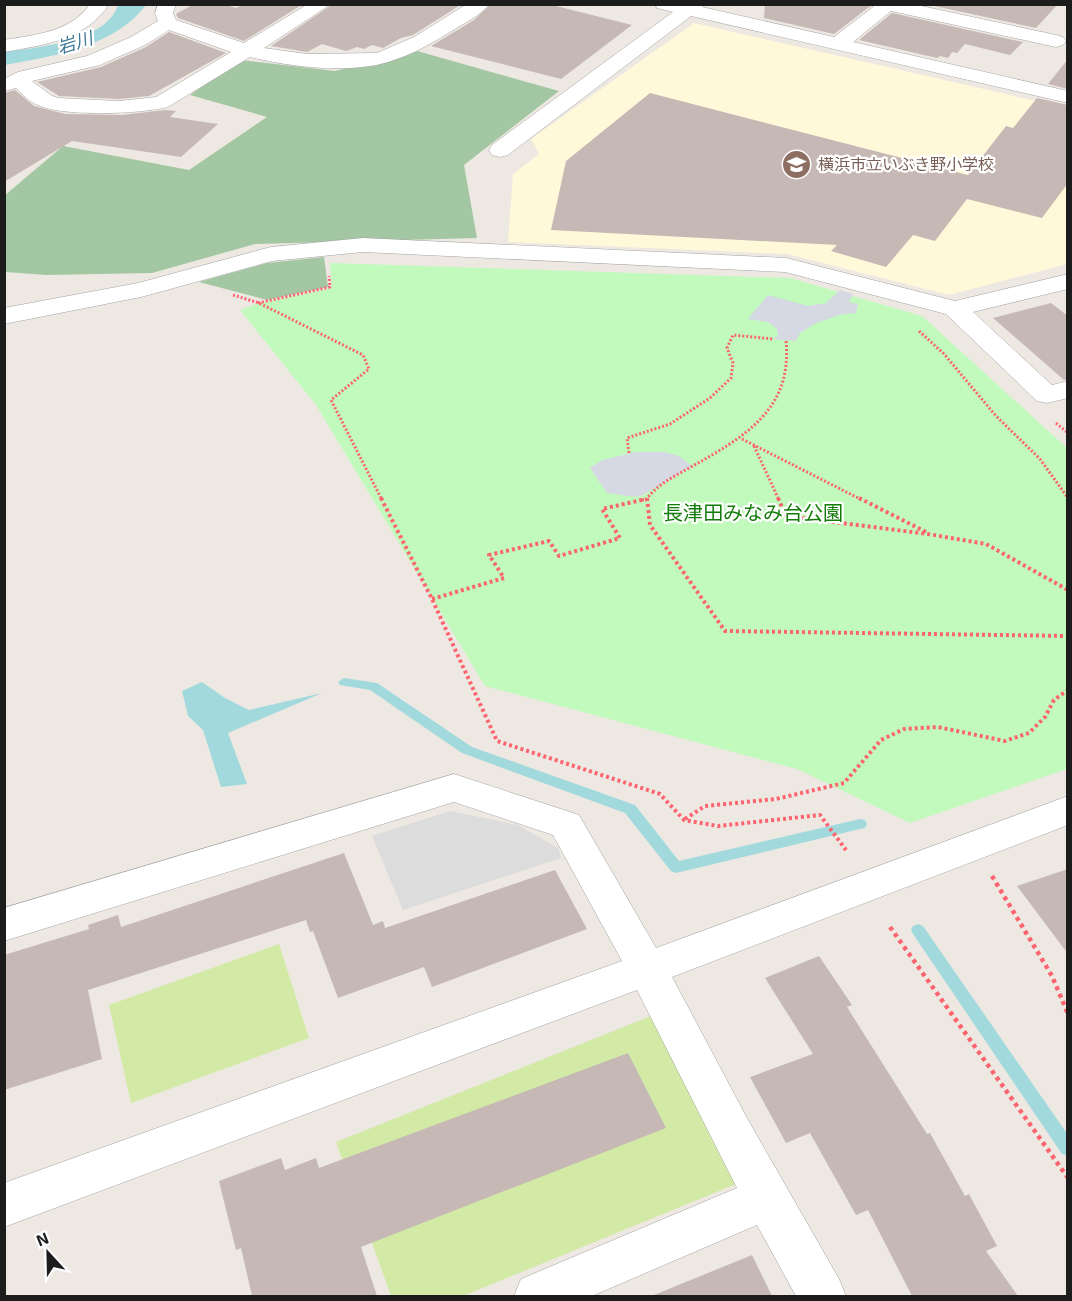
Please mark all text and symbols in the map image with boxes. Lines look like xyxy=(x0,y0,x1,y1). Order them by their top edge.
water label: 岩川 xyxy=(54,26,97,58)
school or university icon: 横浜市立いぶき野小学校 xyxy=(781,148,813,180)
place label: 横浜市立いぶき野小学校 xyxy=(818,154,994,173)
park label: 長津田みなみ台公園 xyxy=(663,500,843,524)
north arrow xyxy=(18,1223,78,1283)
text: N xyxy=(33,1228,51,1250)

